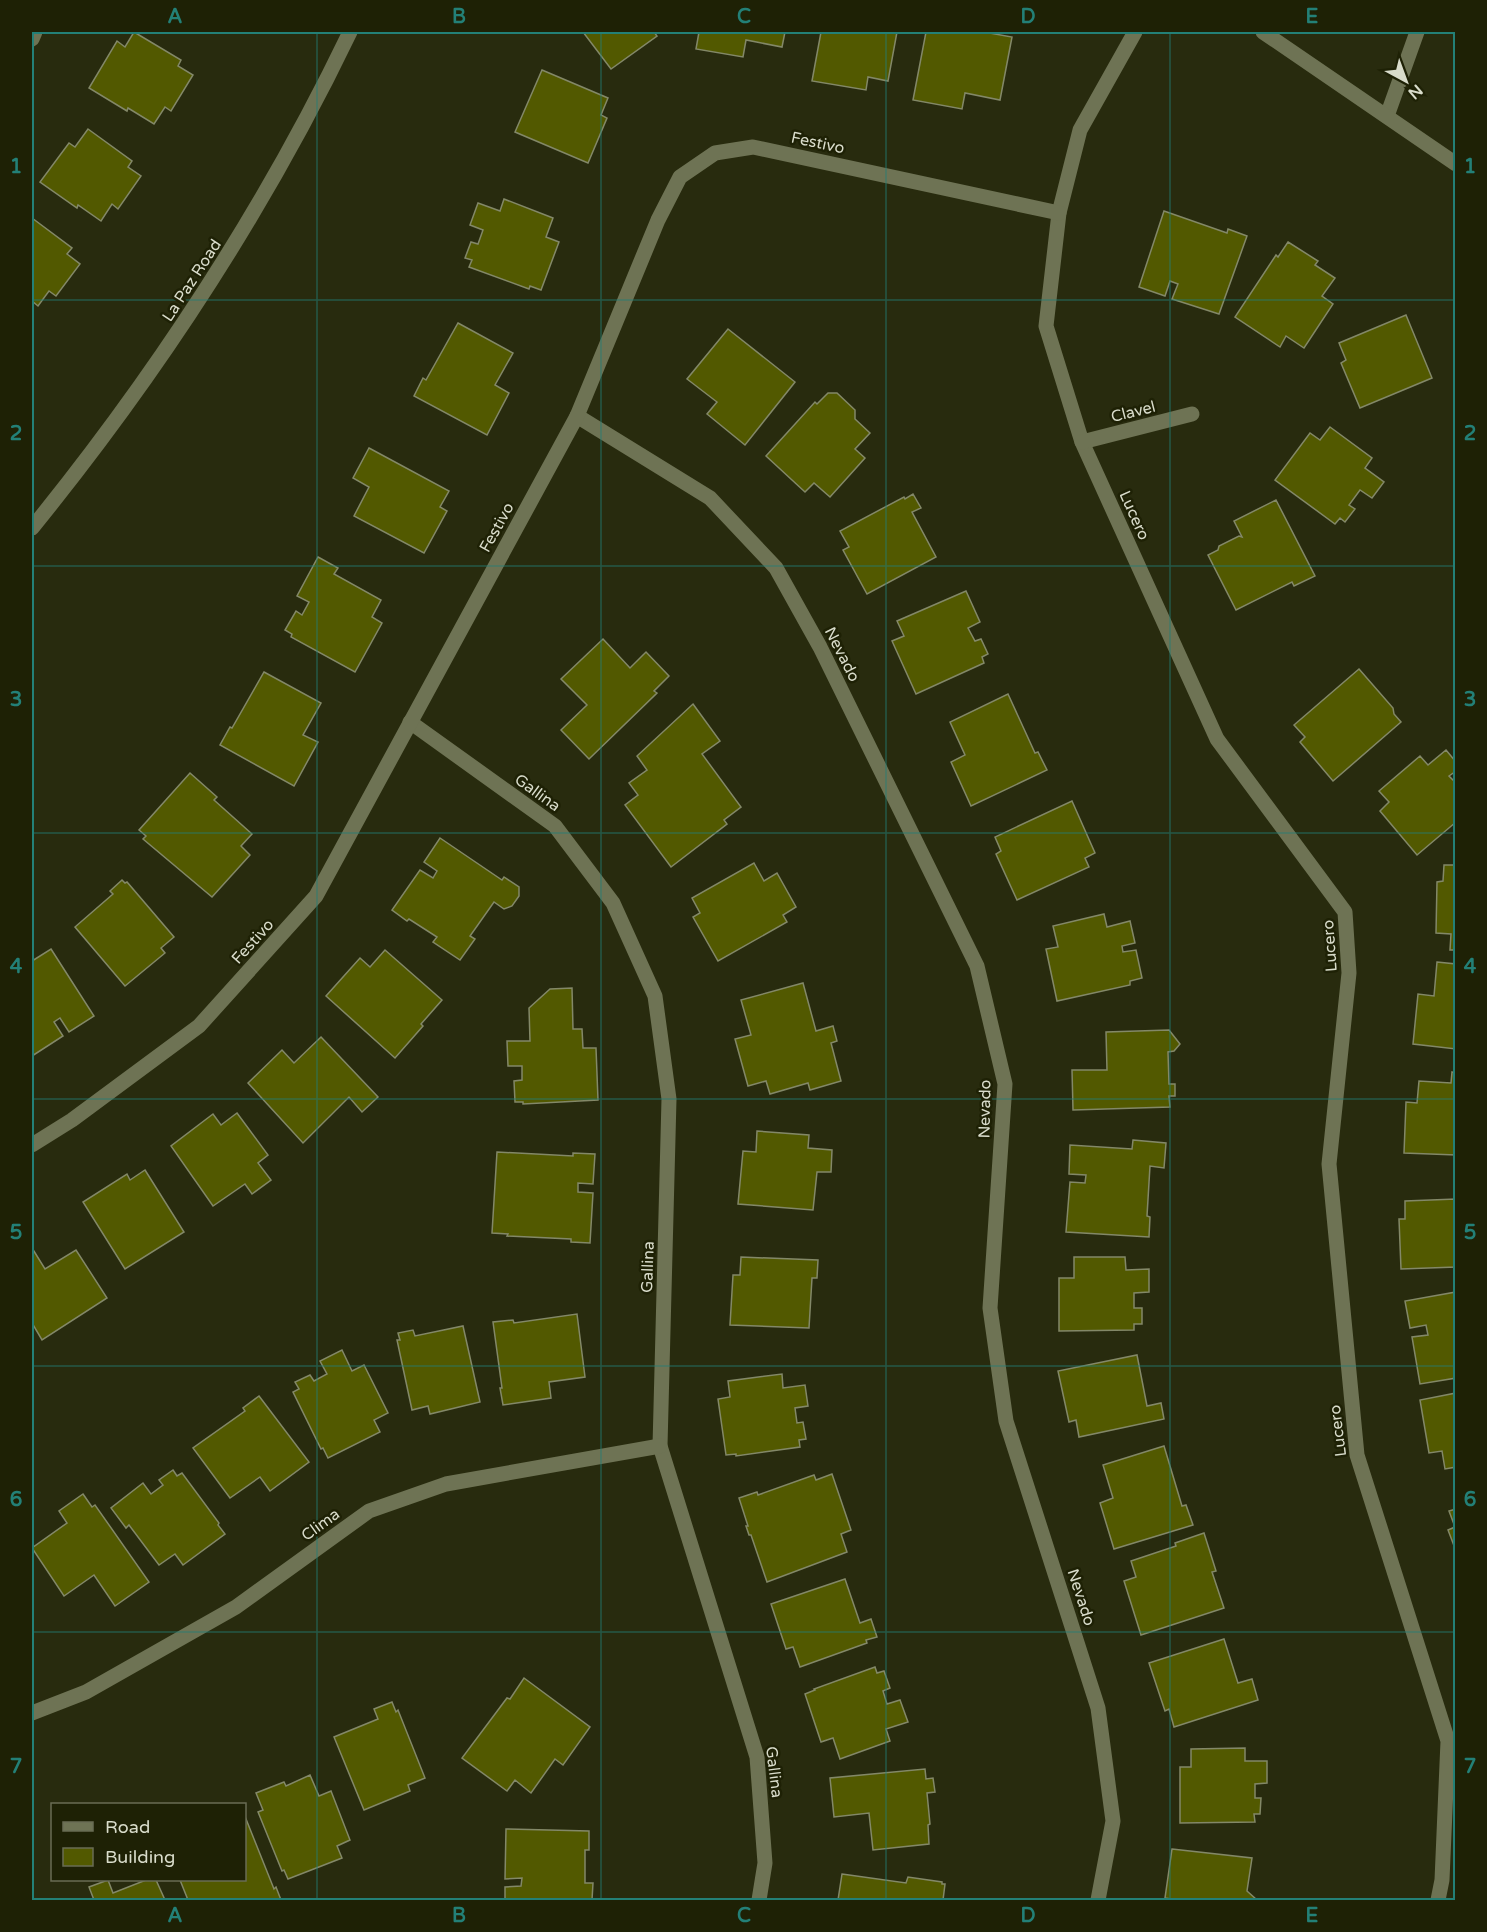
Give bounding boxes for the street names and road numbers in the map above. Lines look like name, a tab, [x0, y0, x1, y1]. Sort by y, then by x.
street label: Festivo	[789, 128, 846, 158]
street label: La Paz Road	[158, 236, 226, 325]
street label: Clavel	[1109, 397, 1158, 427]
street label: Lucero	[1114, 488, 1154, 543]
street label: Festivo	[475, 499, 519, 556]
street label: Nevado	[820, 624, 864, 685]
street label: Gallina	[511, 769, 564, 816]
street label: Festivo	[227, 915, 278, 968]
street label: Lucero	[1318, 919, 1342, 973]
street label: Nevado	[974, 1079, 996, 1139]
street label: Gallina	[637, 1241, 659, 1293]
street label: Lucero	[1325, 1404, 1351, 1458]
street label: Clima	[297, 1504, 344, 1545]
street label: Nevado	[1062, 1566, 1100, 1628]
street label: Gallina	[761, 1745, 787, 1799]

